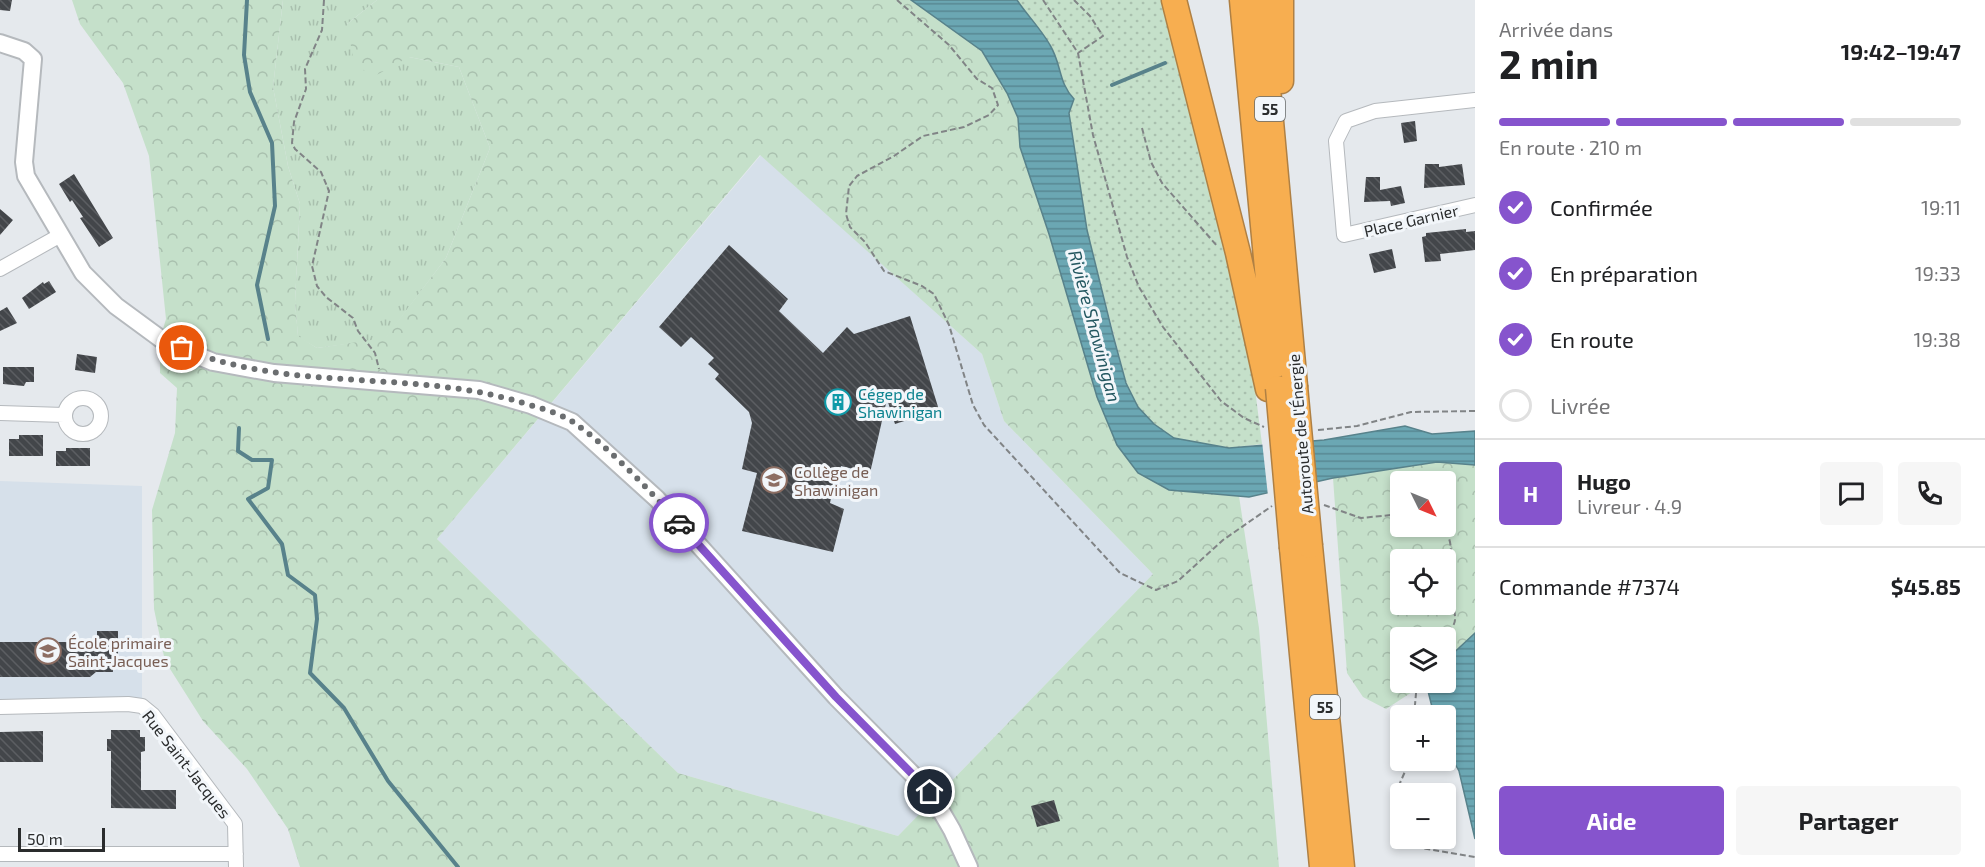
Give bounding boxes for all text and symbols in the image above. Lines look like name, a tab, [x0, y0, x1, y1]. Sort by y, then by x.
text: Arrivée dans	[1499, 17, 1613, 41]
text: 19:42–19:47	[1841, 38, 1961, 64]
text: 2 min	[1499, 40, 1599, 87]
road number: 55	[1255, 97, 1285, 121]
text: En route · 210 m	[1499, 135, 1642, 159]
icon: check	[1499, 191, 1532, 224]
text: Confirmée	[1550, 194, 1653, 220]
text: 19:11	[1921, 195, 1961, 219]
street label: Place Garnier	[1362, 200, 1461, 240]
water label: Rivière Shawinigan	[1064, 248, 1126, 404]
icon: check	[1499, 257, 1532, 290]
text: En préparation	[1550, 260, 1698, 286]
text: 19:33	[1915, 261, 1961, 285]
pin	[156, 322, 207, 373]
icon: check	[1499, 323, 1532, 356]
text: En route	[1550, 326, 1634, 352]
text: 19:38	[1914, 327, 1961, 351]
icon: bag	[165, 331, 198, 364]
street label: Autoroute de l'Énergie	[1284, 353, 1316, 515]
place label: Cégep de Shawinigan	[858, 384, 942, 421]
building icon: Cégep de Shawinigan	[823, 387, 853, 417]
text: Livrée	[1550, 392, 1611, 418]
place label: Collège de Shawinigan	[794, 462, 878, 499]
button: chat	[1820, 462, 1883, 525]
button: phone	[1898, 462, 1961, 525]
school or university icon: Collège de Shawinigan	[759, 465, 789, 495]
text: Hugo	[1577, 468, 1631, 494]
north arrow	[1390, 471, 1456, 537]
map controls	[1390, 471, 1456, 849]
text: H	[1523, 480, 1538, 506]
courier	[649, 493, 709, 553]
text: Livreur · 4.9	[1577, 494, 1682, 518]
icon: car	[663, 507, 696, 540]
button: locate	[1390, 549, 1456, 615]
text: Commande #7374	[1499, 573, 1680, 599]
text: $45.85	[1891, 573, 1961, 599]
button: layers	[1390, 627, 1456, 693]
place label: École primaire Saint-Jacques	[68, 633, 172, 670]
school or university icon: École primaire Saint-Jacques	[33, 636, 63, 666]
road number: 55	[1310, 695, 1340, 719]
button: +	[1390, 705, 1456, 771]
street label: Rue Saint-Jacques	[139, 706, 235, 822]
pin	[904, 766, 955, 817]
icon: home	[913, 775, 946, 808]
button: −	[1390, 783, 1456, 849]
button: Aide	[1499, 786, 1724, 855]
button: Partager	[1736, 786, 1961, 855]
scale bar	[18, 825, 105, 852]
text: 50 m	[27, 829, 63, 848]

